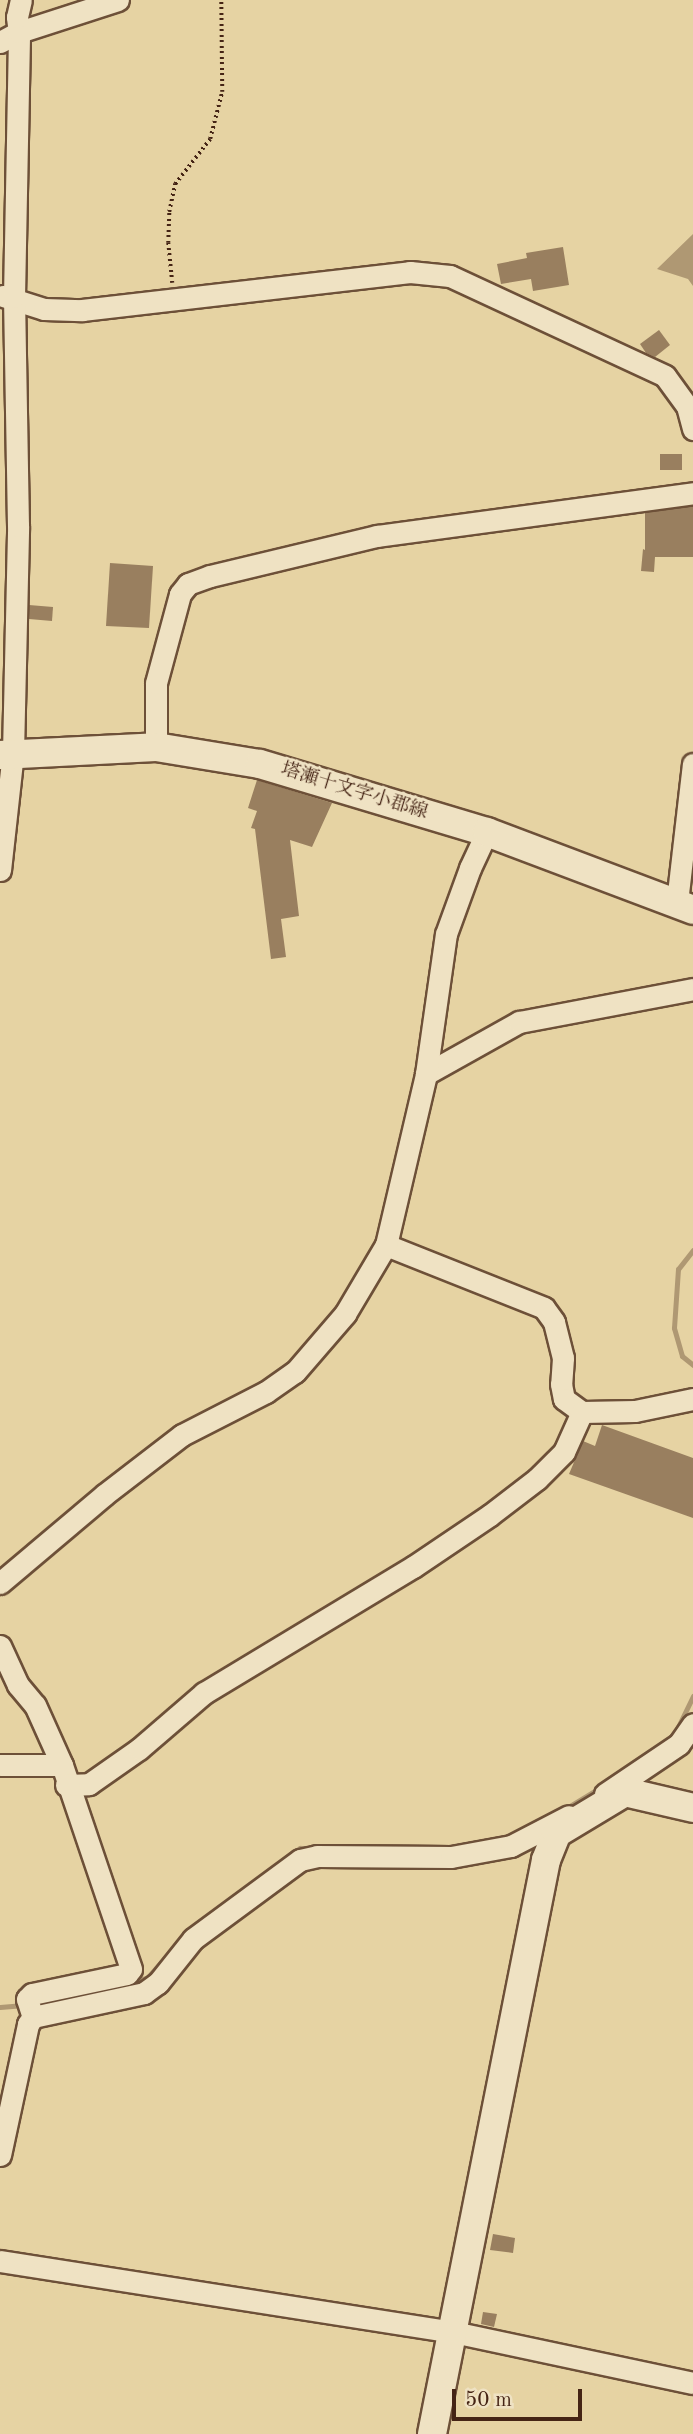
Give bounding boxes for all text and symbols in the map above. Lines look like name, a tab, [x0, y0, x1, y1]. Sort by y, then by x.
street label: 塔瀬十文字小郡線	[278, 759, 430, 825]
scale bar	[455, 2374, 584, 2418]
text: 50 m	[465, 2390, 512, 2411]

